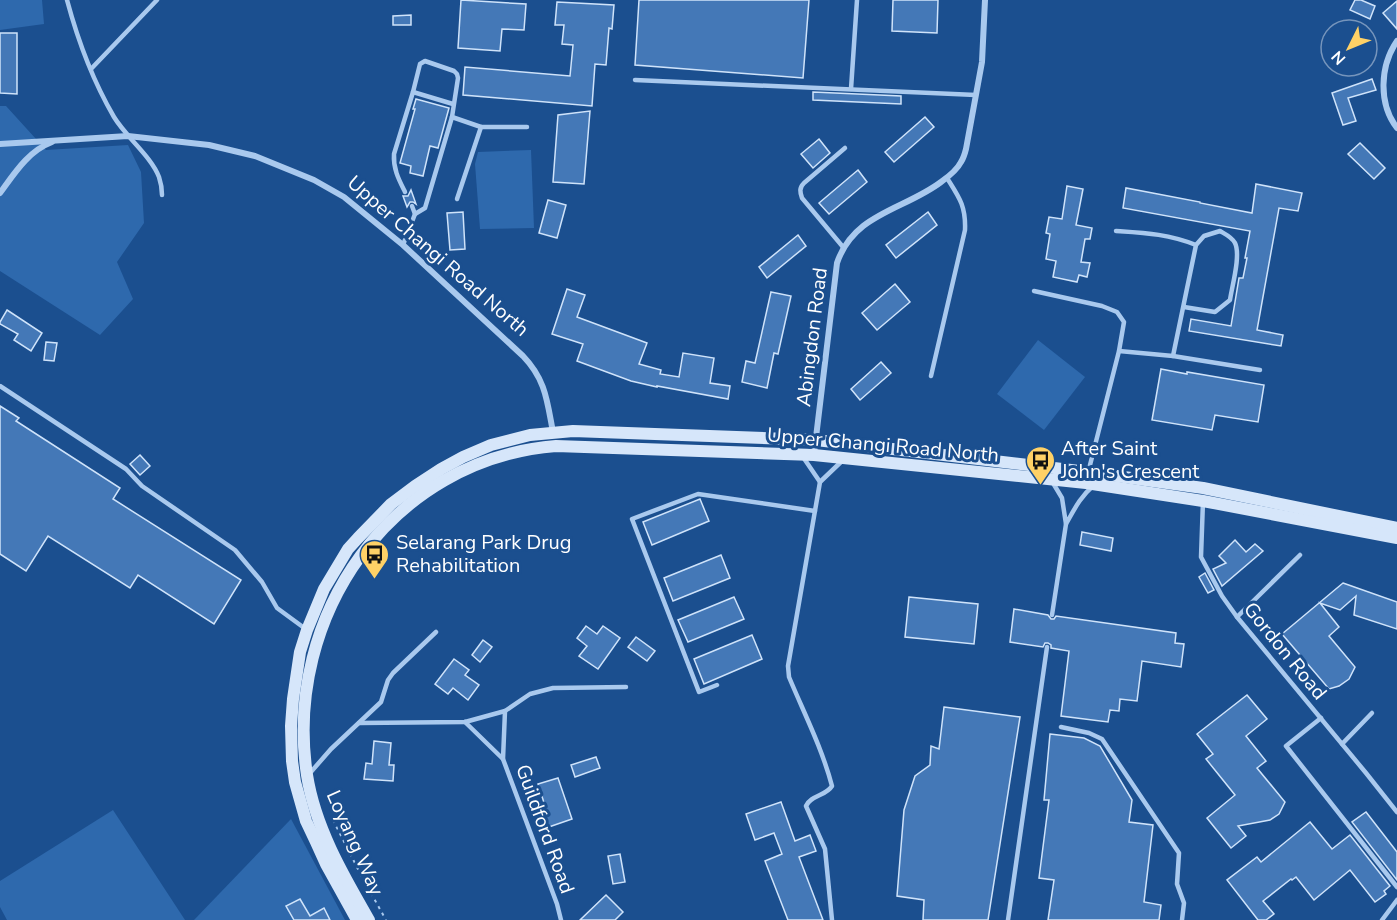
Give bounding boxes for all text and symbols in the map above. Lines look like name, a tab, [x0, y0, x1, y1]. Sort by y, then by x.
north arrow	[1319, 18, 1379, 78]
text: N	[1327, 46, 1351, 69]
street label: Upper Changi Road North	[341, 169, 535, 343]
street label: Abingdon Road	[790, 266, 834, 408]
street label: Upper Changi Road North	[766, 421, 1000, 469]
place label: After Saint John's Crescent	[1060, 435, 1200, 485]
bus stop icon: After Saint John's Crescent	[1024, 444, 1056, 486]
place label: Selarang Park Drug Rehabilitation	[396, 529, 571, 579]
bus stop icon: Selarang Park Drug Rehabilitation	[359, 538, 391, 580]
street label: Gordon Road	[1237, 596, 1333, 706]
street label: Guildford Road	[509, 761, 581, 897]
street label: Loyang Way	[320, 786, 390, 900]

